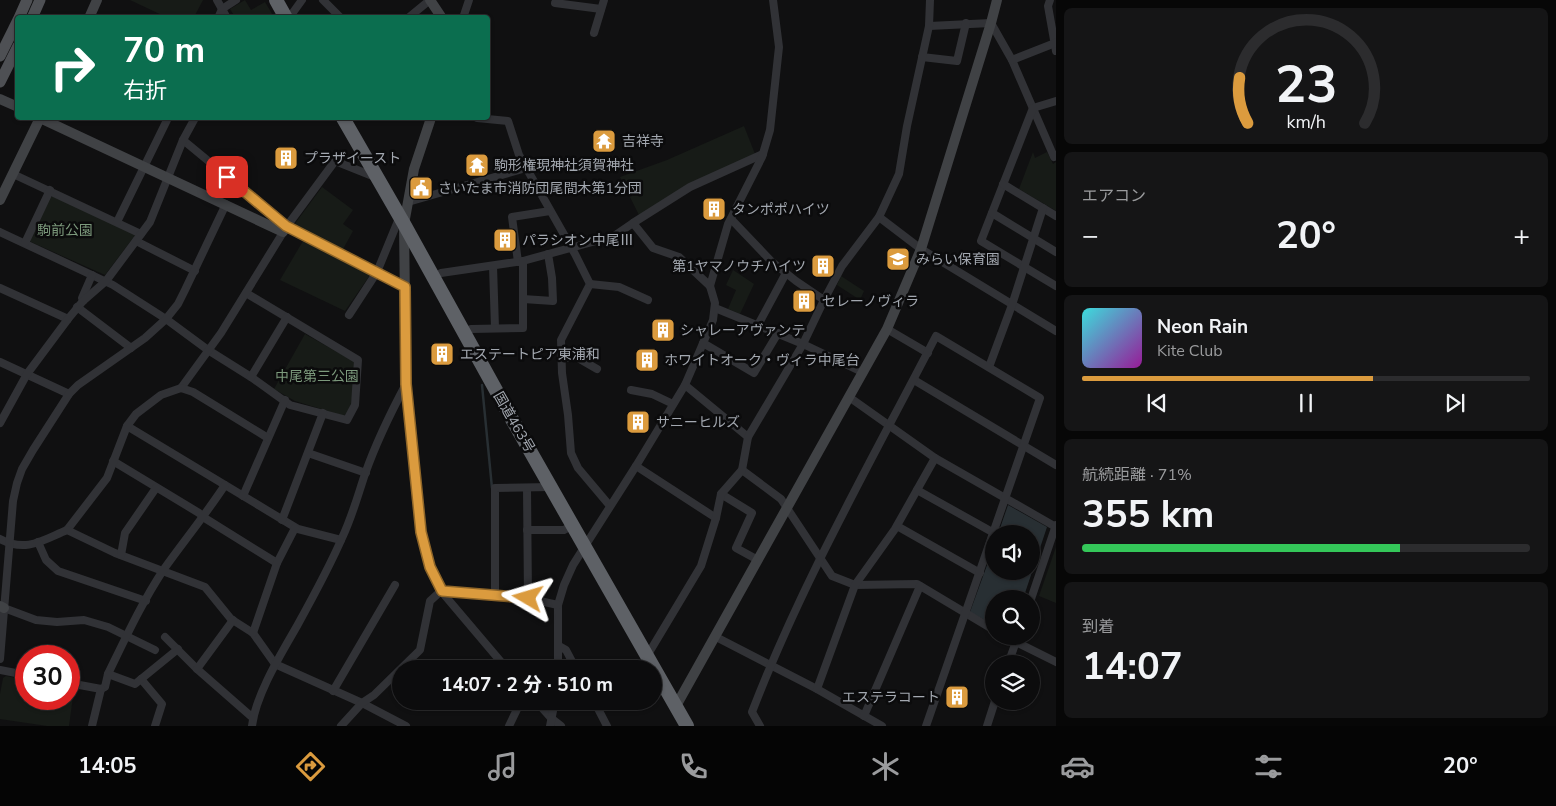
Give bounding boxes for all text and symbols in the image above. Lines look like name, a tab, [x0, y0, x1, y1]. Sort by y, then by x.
text: 70 m	[123, 27, 205, 74]
icon: right	[40, 35, 105, 100]
text: 23	[1275, 49, 1337, 120]
text: 右折	[123, 76, 167, 106]
text: km/h	[1286, 110, 1326, 134]
temple icon: 吉祥寺	[591, 128, 617, 154]
place label: 吉祥寺	[622, 132, 664, 151]
building icon: プラザイースト	[273, 145, 299, 171]
place label: プラザイースト	[304, 149, 401, 168]
temple icon: 駒形権現神社須賀神社	[464, 152, 490, 178]
pin	[206, 156, 248, 198]
place label: 駒形権現神社須賀神社	[494, 156, 634, 175]
icon: arrive	[213, 163, 241, 191]
public building icon: さいたま市消防団尾間木第1分団	[408, 175, 434, 201]
place label: さいたま市消防団尾間木第1分団	[438, 179, 642, 198]
text: エアコン	[1082, 185, 1146, 207]
building icon: タンポポハイツ	[701, 196, 727, 222]
place label: タンポポハイツ	[732, 200, 830, 219]
text: 20°	[1276, 210, 1336, 261]
text: −	[1082, 217, 1099, 255]
text: +	[1513, 217, 1530, 255]
park label: 駒前公園	[37, 221, 93, 240]
building icon: パラシオン中尾Ⅲ	[492, 227, 518, 253]
place label: パラシオン中尾Ⅲ	[522, 231, 634, 250]
school or university icon: みらい保育園	[885, 246, 911, 272]
place label: みらい保育園	[916, 250, 1000, 269]
building icon: 第1ヤマノウチハイツ	[810, 253, 836, 279]
place label: 第1ヤマノウチハイツ	[672, 257, 806, 276]
building icon: セレーノヴィラ	[791, 288, 817, 314]
place label: セレーノヴィラ	[822, 292, 919, 311]
text: Neon Rain	[1157, 314, 1248, 340]
building icon: シャレーアヴァンテ	[650, 317, 676, 343]
place label: シャレーアヴァンテ	[680, 321, 805, 340]
text: Kite Club	[1157, 340, 1223, 362]
building icon: エステートピア東浦和	[429, 341, 455, 367]
place label: エステートピア東浦和	[460, 345, 600, 364]
building icon: ホワイトオーク・ヴィラ中尾台	[634, 347, 660, 373]
place label: ホワイトオーク・ヴィラ中尾台	[664, 351, 860, 370]
park label: 中尾第三公園	[275, 367, 359, 386]
street label: 国道463号	[489, 388, 539, 456]
icon: previous	[1143, 389, 1171, 417]
icon: pause	[1292, 389, 1320, 417]
icon: next	[1441, 389, 1469, 417]
building icon: サニーヒルズ	[625, 409, 651, 435]
place label: サニーヒルズ	[656, 413, 740, 432]
text: 航続距離 · 71%	[1082, 464, 1192, 486]
text: 355 km	[1082, 489, 1214, 540]
map controls	[985, 525, 1040, 710]
button: sound	[985, 525, 1040, 580]
position arrow	[501, 571, 553, 623]
button: search	[985, 590, 1040, 645]
text: 到着	[1082, 616, 1114, 638]
text: 14:07	[1082, 641, 1183, 692]
speed limit sign: 30	[15, 645, 80, 710]
button: layers	[985, 655, 1040, 710]
text: 14:07 · 2 分 · 510 m	[441, 672, 613, 698]
building icon: エステラコート	[944, 684, 970, 710]
place label: エステラコート	[842, 688, 940, 707]
icon: directions	[293, 749, 328, 784]
icon: music	[485, 749, 520, 784]
icon: phone	[676, 749, 711, 784]
icon: climate	[868, 749, 903, 784]
icon: car	[1060, 749, 1095, 784]
icon: filters	[1251, 749, 1286, 784]
text: 14:05	[78, 751, 137, 781]
text: 20°	[1443, 751, 1478, 781]

